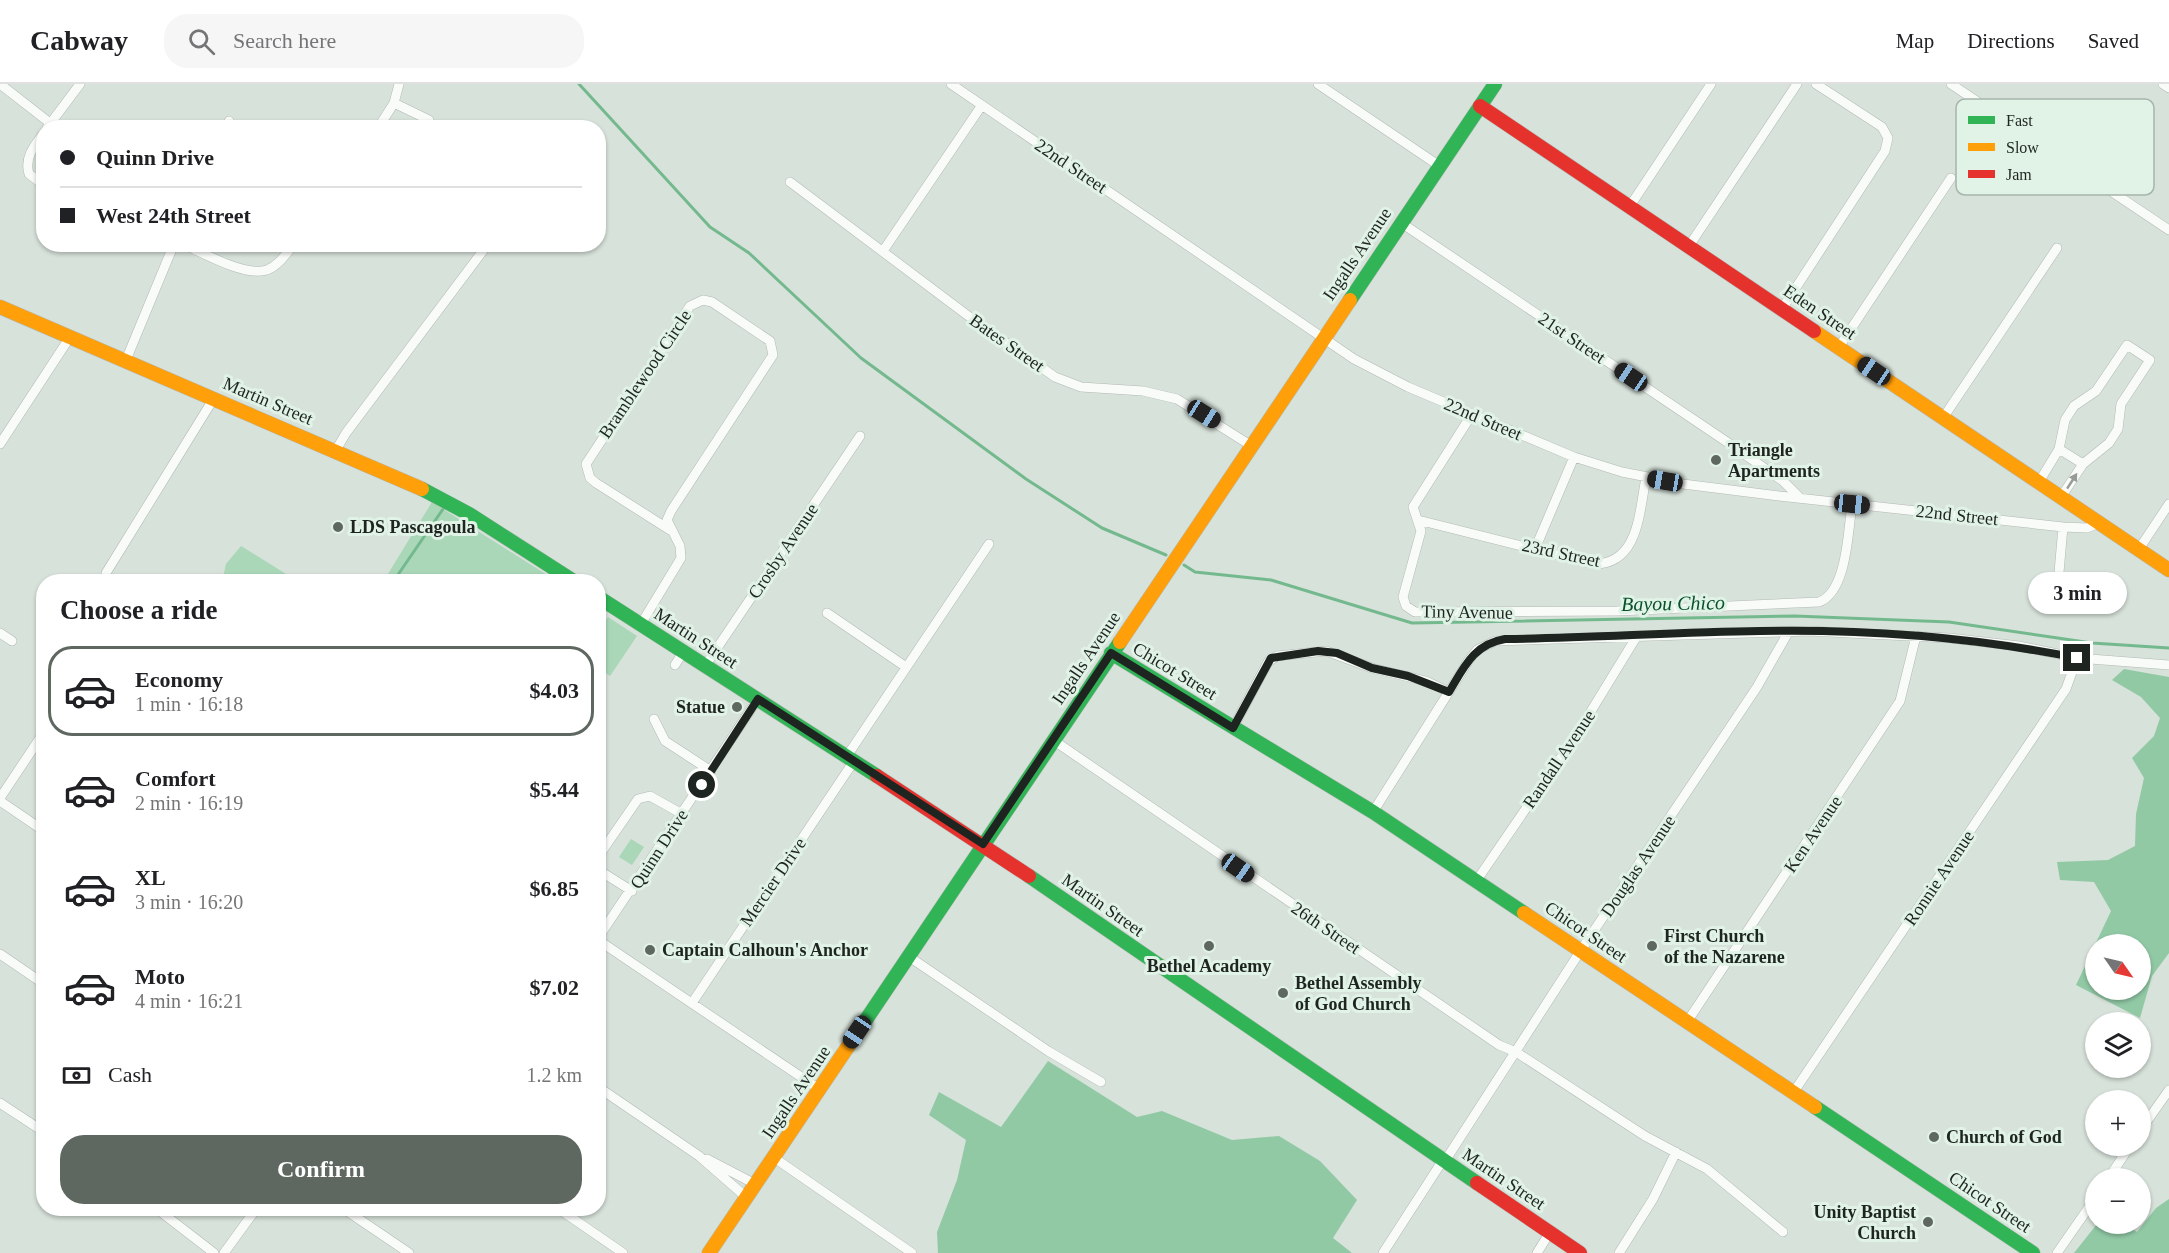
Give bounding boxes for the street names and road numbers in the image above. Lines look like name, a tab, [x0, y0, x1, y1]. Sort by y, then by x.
street label: 22nd Street	[1031, 135, 1111, 197]
street label: Ingalls Avenue	[1319, 204, 1395, 304]
street label: Eden Street	[1780, 280, 1860, 344]
street label: Bramblewood Circle	[595, 306, 695, 442]
street label: 21st Street	[1535, 308, 1609, 368]
street label: Bates Street	[966, 310, 1048, 376]
street label: Martin Street	[220, 373, 316, 429]
street label: 22nd Street	[1441, 394, 1525, 444]
street label: Crosby Avenue	[744, 500, 822, 602]
street label: 22nd Street	[1915, 501, 1999, 529]
street label: 23rd Street	[1520, 535, 1602, 571]
street label: Tiny Avenue	[1421, 601, 1513, 623]
street label: Martin Street	[651, 604, 741, 672]
street label: Ingalls Avenue	[1048, 608, 1124, 708]
street label: Chicot Street	[1129, 638, 1221, 704]
street label: Randall Avenue	[1519, 706, 1599, 812]
street label: Ken Avenue	[1780, 792, 1846, 876]
street label: Quinn Drive	[626, 806, 692, 892]
street label: Douglas Avenue	[1597, 811, 1679, 921]
street label: Ronnie Avenue	[1900, 827, 1978, 929]
street label: Mercier Drive	[736, 834, 810, 930]
street label: Martin Street	[1058, 869, 1148, 941]
street label: Chicot Street	[1541, 897, 1631, 967]
street label: 26th Street	[1288, 898, 1364, 958]
street label: Ingalls Avenue	[758, 1042, 834, 1142]
street label: Martin Street	[1459, 1144, 1549, 1214]
street label: Chicot Street	[1945, 1167, 2035, 1237]

